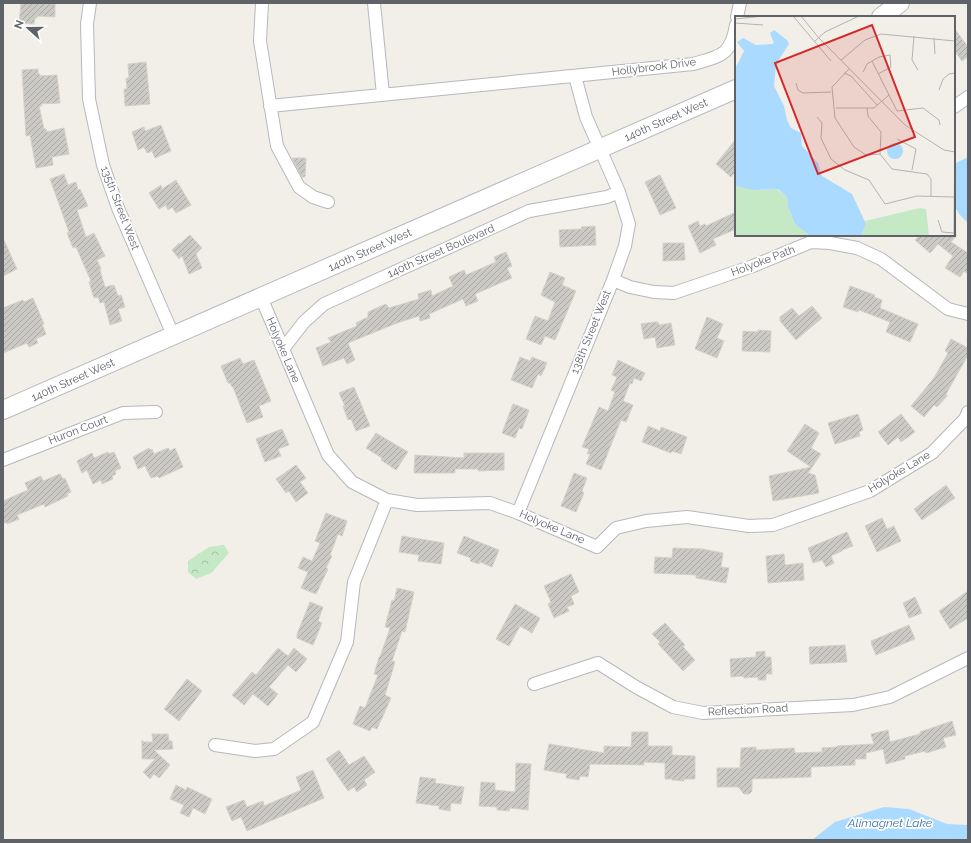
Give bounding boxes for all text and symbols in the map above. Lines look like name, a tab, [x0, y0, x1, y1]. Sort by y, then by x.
north arrow	[8, 8, 48, 48]
inset map	[735, 16, 955, 236]
text: N	[12, 18, 27, 31]
street label: Hollybrook Drive	[611, 55, 697, 79]
street label: 140th Street West	[622, 96, 710, 144]
street label: 135th Street West	[98, 164, 142, 252]
street label: 140th Street Boulevard	[386, 221, 497, 280]
street label: 140th Street West	[326, 226, 414, 274]
street label: Holyoke Path	[729, 243, 797, 279]
street label: 138th Street West	[568, 288, 614, 376]
street label: Holyoke Lane	[263, 315, 303, 385]
street label: 140th Street West	[29, 356, 117, 404]
street label: Huron Court	[47, 413, 110, 447]
street label: Holyoke Lane	[866, 448, 933, 496]
street label: Holyoke Lane	[517, 507, 587, 547]
street label: Reflection Road	[707, 701, 789, 719]
water label: Alimagnet Lake	[847, 816, 933, 830]

